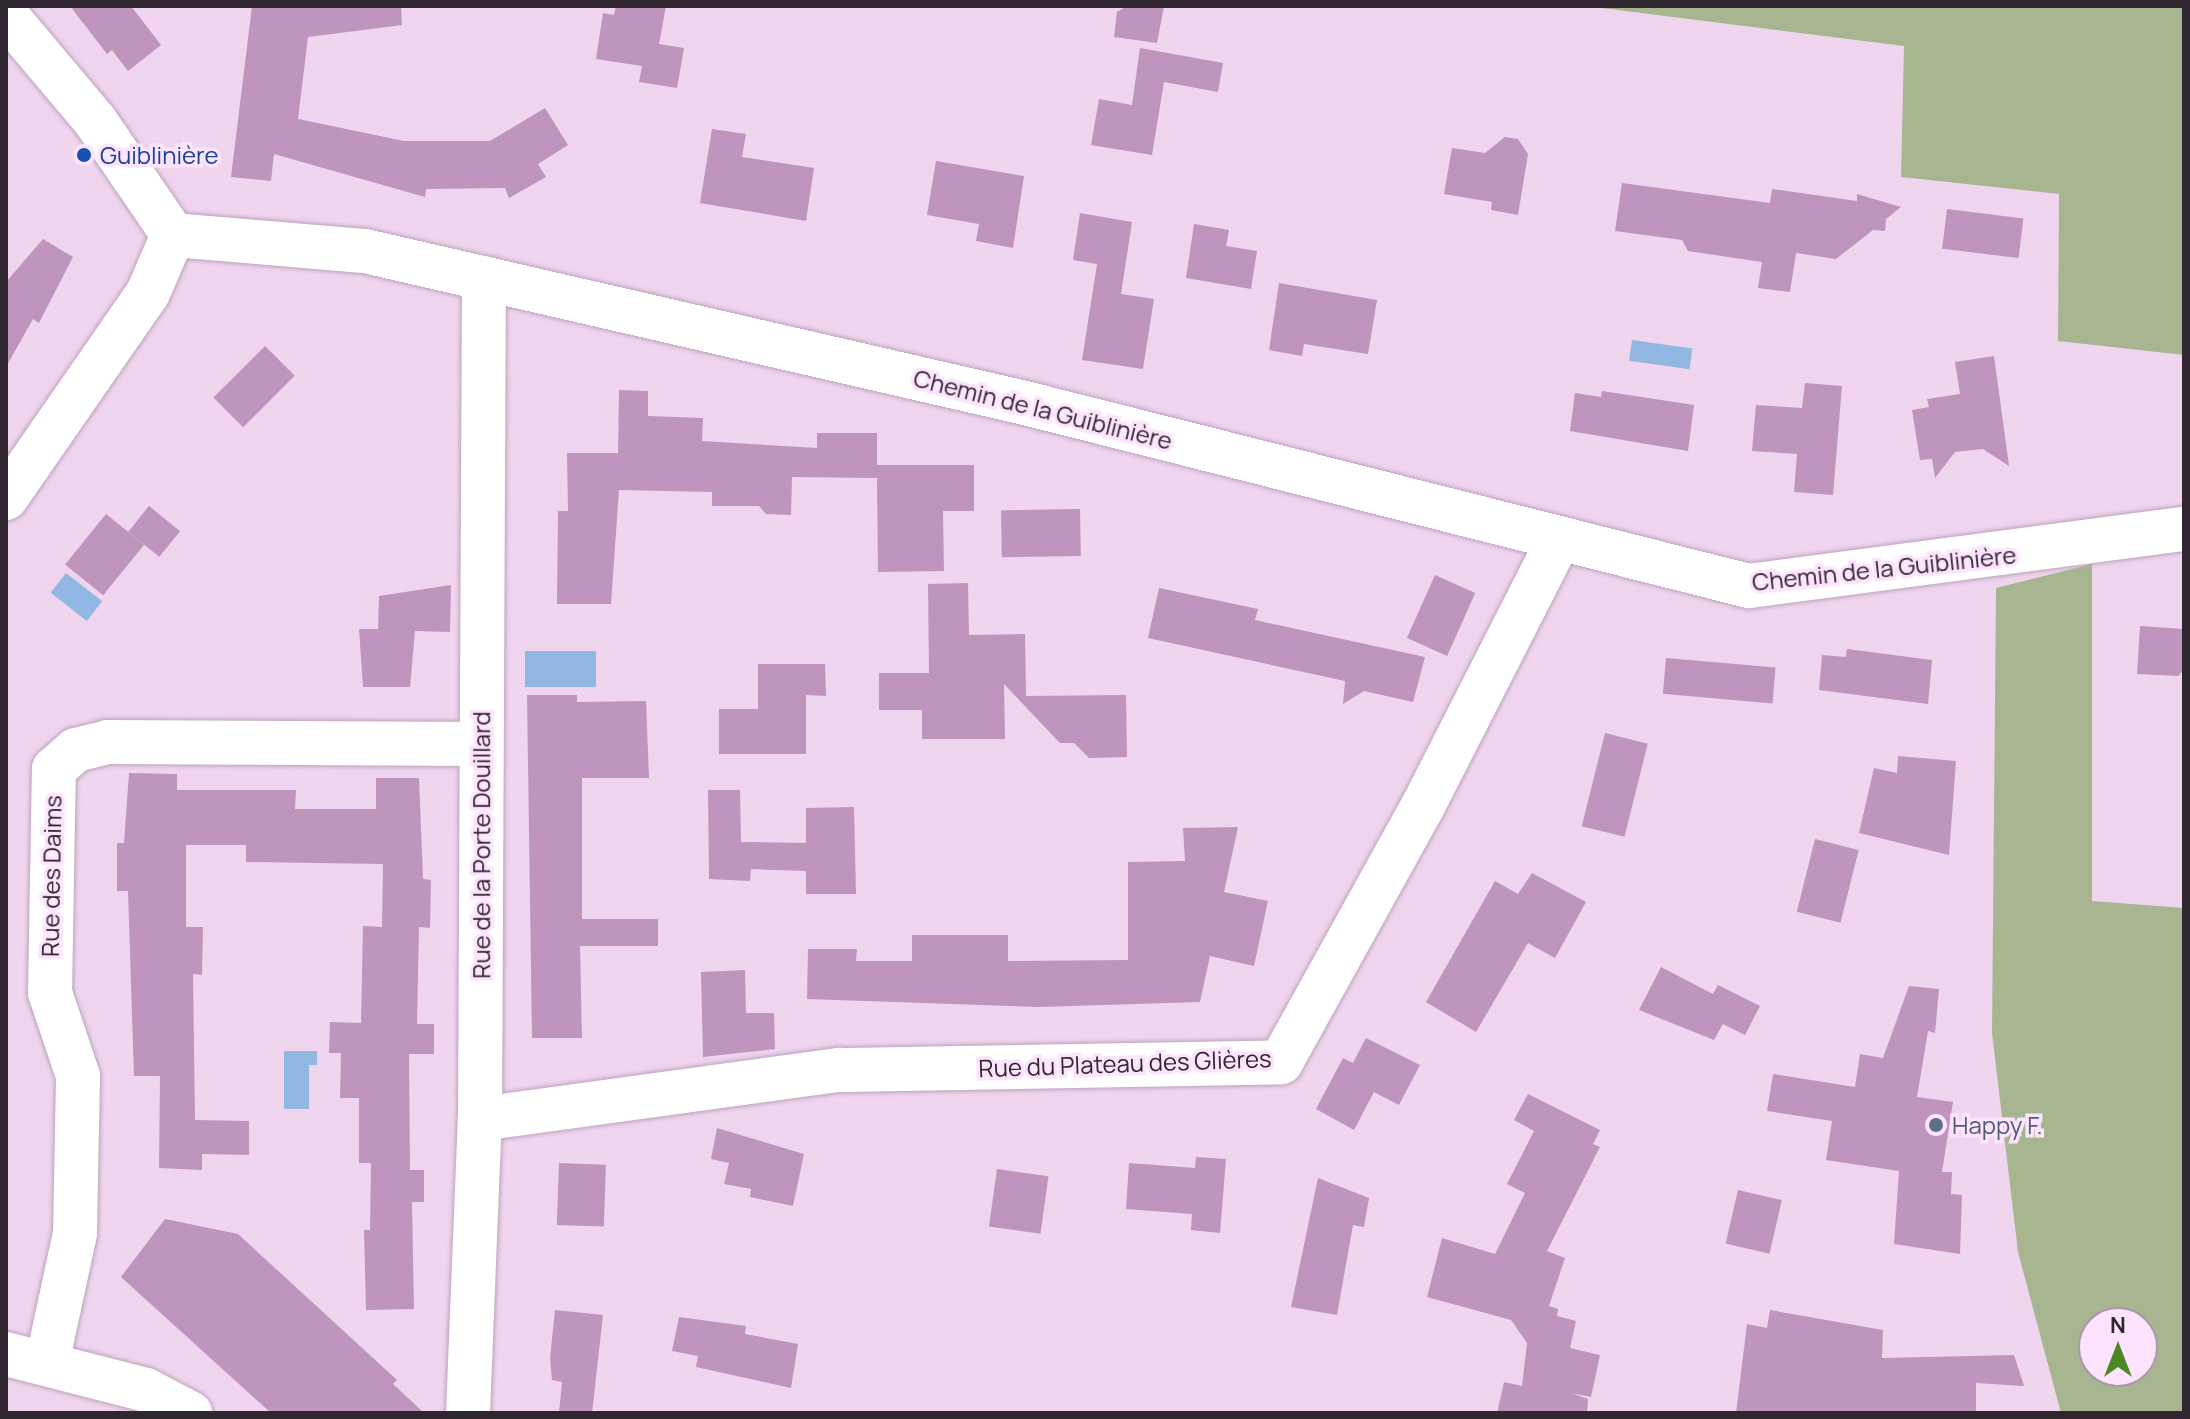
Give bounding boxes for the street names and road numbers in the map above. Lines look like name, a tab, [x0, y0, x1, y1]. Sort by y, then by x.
street label: Chemin de la Guiblinière	[911, 363, 1175, 455]
street label: Chemin de la Guiblinière	[1751, 540, 2017, 596]
street label: Rue de la Porte Douillard	[467, 711, 495, 979]
street label: Rue des Daims	[35, 795, 67, 957]
street label: Rue du Plateau des Glières	[978, 1043, 1272, 1083]

